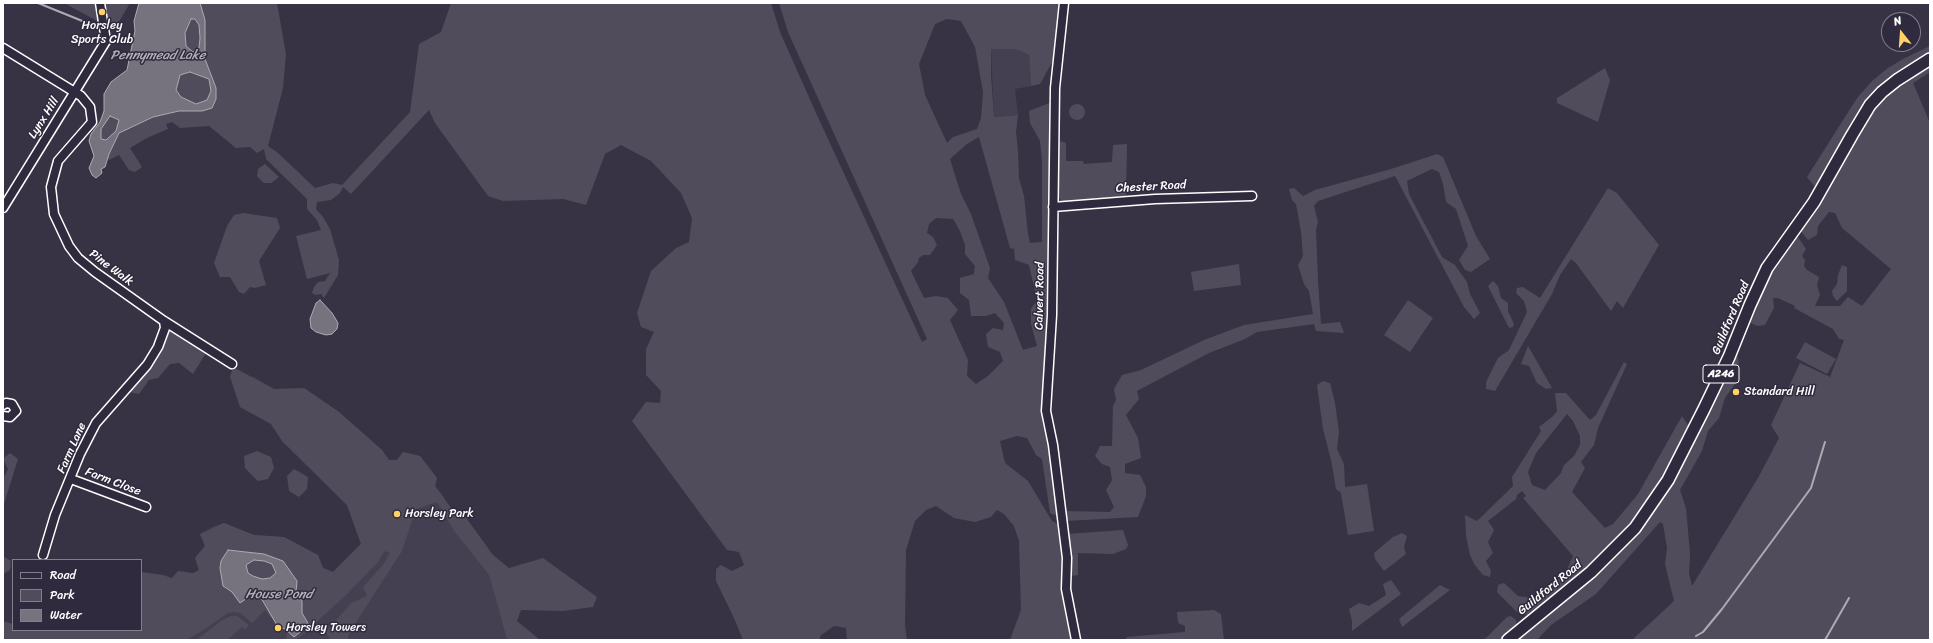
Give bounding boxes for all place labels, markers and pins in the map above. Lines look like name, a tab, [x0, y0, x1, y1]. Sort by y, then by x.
marker: Horsley Sports Club	[97, 7, 107, 17]
place label: Horsley Sports Club	[71, 19, 133, 47]
place label: Standard Hill	[1744, 385, 1815, 399]
marker: Standard Hill	[1731, 387, 1741, 397]
place label: Horsley Park	[405, 507, 474, 521]
marker: Horsley Park	[392, 509, 402, 519]
place label: Horsley Towers	[286, 621, 366, 635]
marker: Horsley Towers	[273, 623, 283, 633]

